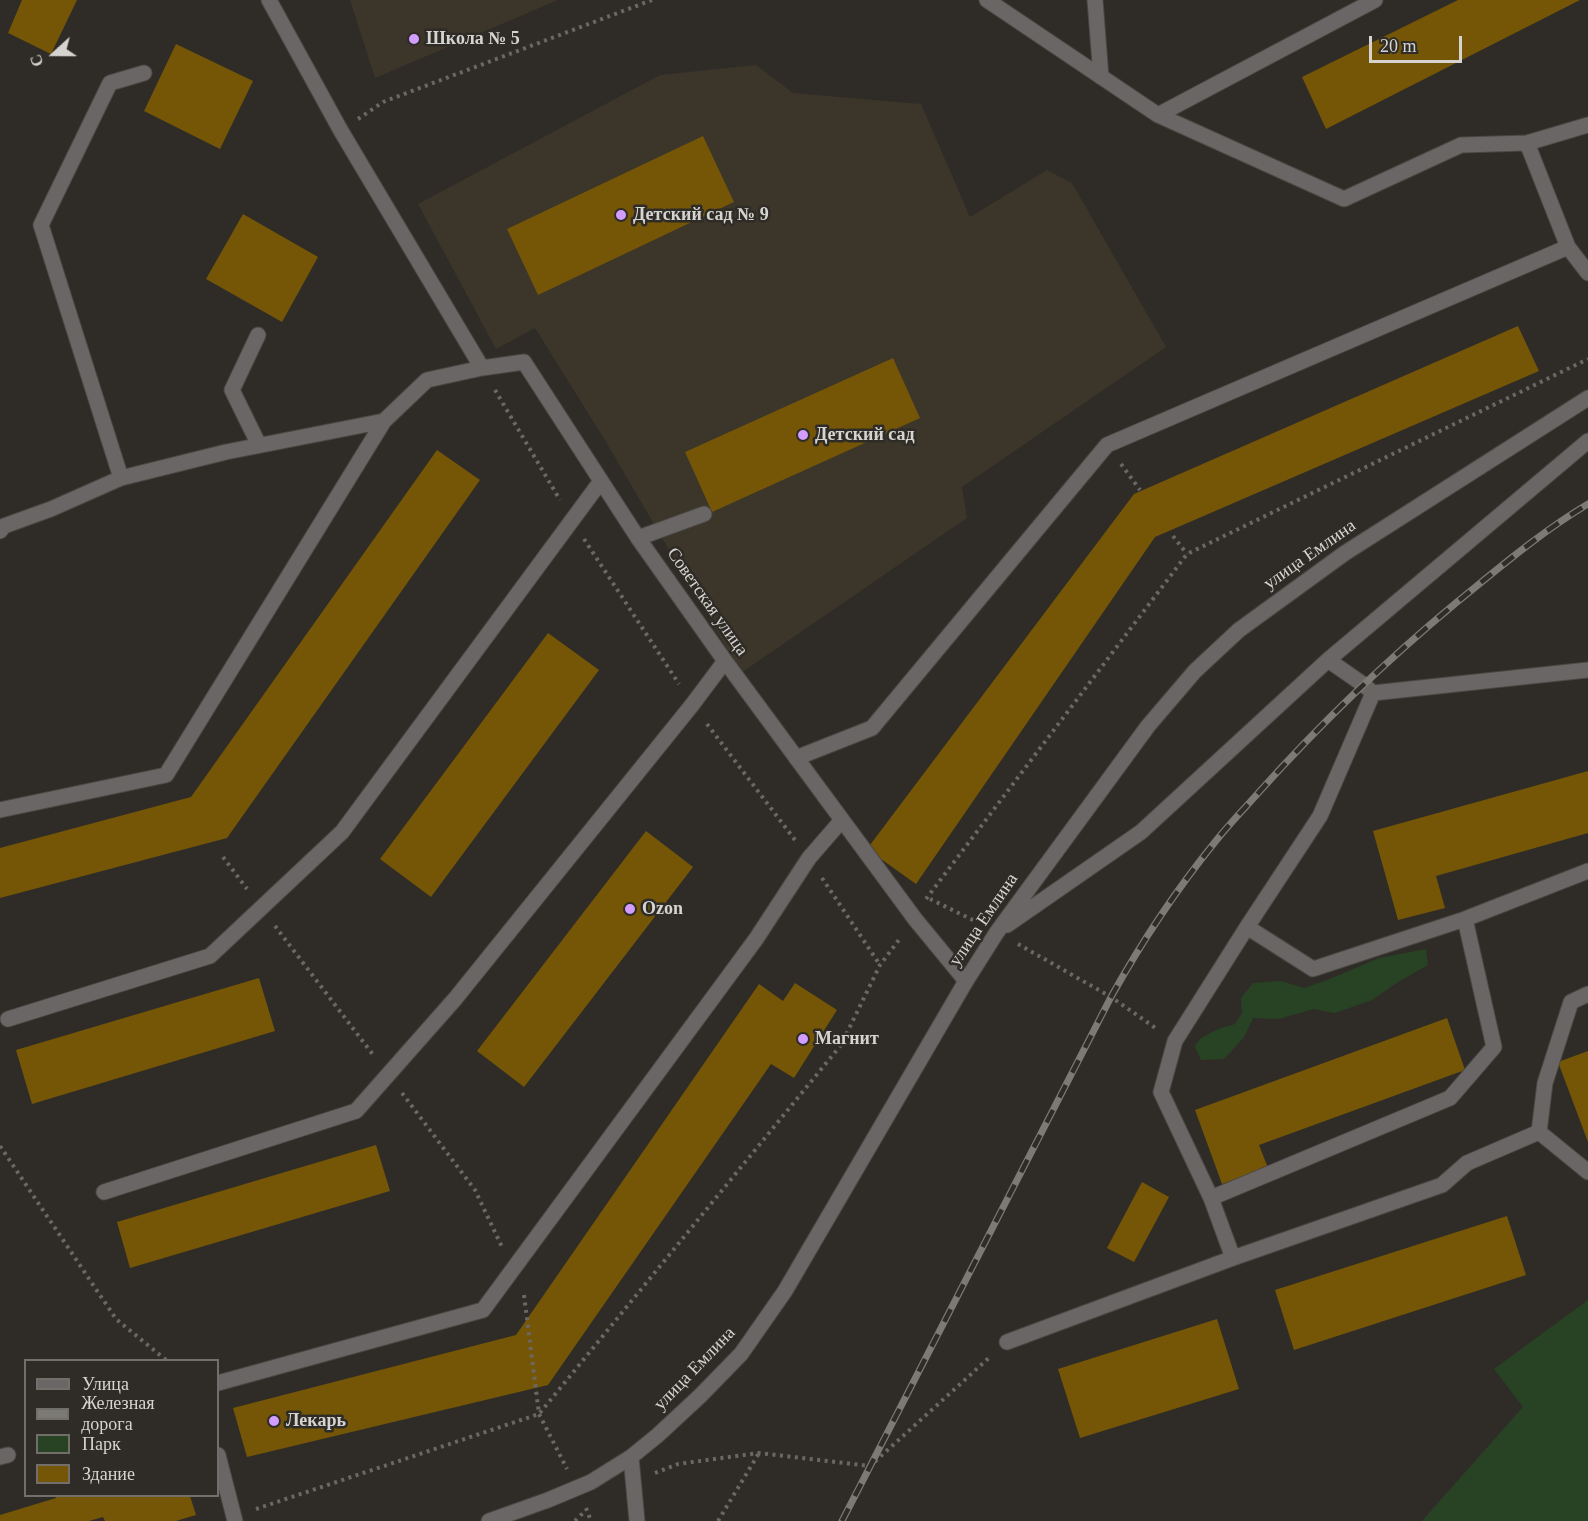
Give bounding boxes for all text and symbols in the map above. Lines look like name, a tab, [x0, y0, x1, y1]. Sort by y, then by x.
north arrow	[24, 24, 84, 84]
scale bar	[1372, 24, 1465, 62]
place label: Школа № 5	[426, 28, 520, 50]
marker: Школа № 5	[407, 32, 421, 46]
text: 20 m	[1380, 36, 1417, 56]
text: С	[27, 52, 47, 69]
place label: Детский сад № 9	[633, 204, 769, 226]
marker: Детский сад № 9	[614, 208, 628, 222]
place label: Детский сад	[815, 424, 915, 446]
marker: Детский сад	[796, 428, 810, 442]
street label: улица Емлина	[1260, 515, 1360, 595]
street label: Советская улица	[662, 544, 752, 660]
street label: улица Емлина	[945, 869, 1023, 971]
place label: Ozon	[642, 898, 683, 920]
marker: Ozon	[623, 902, 637, 916]
place label: Магнит	[815, 1028, 879, 1050]
marker: Магнит	[796, 1032, 810, 1046]
street label: улица Емлина	[650, 1323, 740, 1415]
legend	[24, 1359, 219, 1497]
text: Улица	[82, 1374, 129, 1394]
text: Железная дорога	[81, 1393, 155, 1434]
place label: Лекарь	[286, 1410, 346, 1432]
marker: Лекарь	[267, 1414, 281, 1428]
text: Парк	[82, 1434, 121, 1454]
text: Здание	[82, 1464, 135, 1484]

